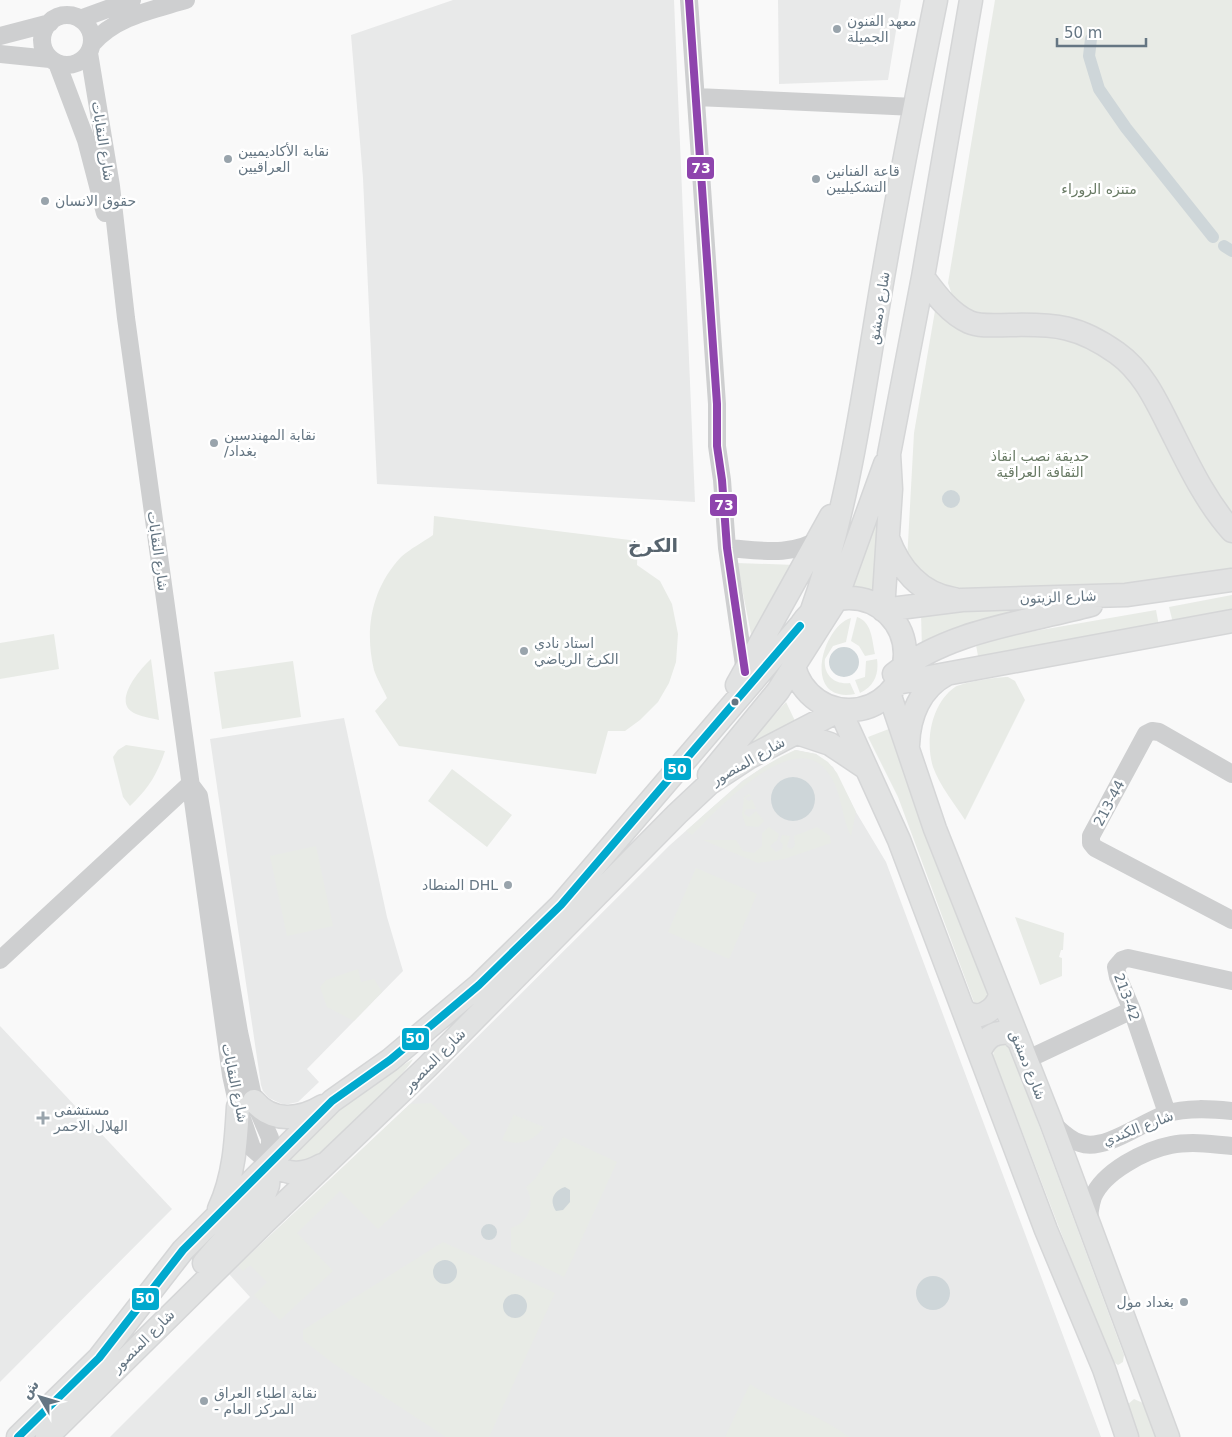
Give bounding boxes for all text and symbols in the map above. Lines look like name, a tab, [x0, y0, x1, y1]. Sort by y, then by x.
place label: معهد الفنون الجميلة	[847, 13, 916, 45]
scale bar	[1057, 15, 1146, 47]
marker: معهد الفنون الجميلة	[831, 23, 843, 35]
text: 50 m	[1064, 24, 1102, 42]
street label: شارع النقابات	[88, 100, 117, 182]
place label: نقابة الأكاديميين العراقيين	[238, 142, 329, 176]
marker: نقابة الأكاديميين العراقيين	[222, 153, 234, 165]
line badge: 73	[686, 156, 715, 180]
text: 73	[691, 160, 711, 176]
place label: قاعة الفنانين التشكيليين	[826, 163, 900, 196]
marker: قاعة الفنانين التشكيليين	[810, 173, 822, 185]
park label: متنزه الزوراء	[1061, 181, 1137, 198]
place label: حقوق الانسان	[55, 193, 136, 210]
marker: حقوق الانسان	[39, 195, 51, 207]
street label: شارع دمشق	[865, 270, 894, 346]
place label: نقابة المهندسين /بغداد	[224, 427, 316, 459]
marker: نقابة المهندسين /بغداد	[208, 437, 220, 449]
park label: حديقة نصب انقاذ الثقافة العراقية	[991, 448, 1089, 481]
line badge: 73	[709, 493, 738, 517]
text: 73	[714, 497, 734, 513]
street label: شارع النقابات	[143, 510, 172, 592]
district label: الكرخ	[628, 534, 678, 557]
street label: شارع الزيتون	[1019, 588, 1097, 607]
place label: استاد نادي الكرخ الرياضي	[534, 635, 619, 668]
marker: استاد نادي الكرخ الرياضي	[518, 645, 530, 657]
unlabelled marker	[730, 697, 740, 707]
street label: شارع المنصور	[708, 734, 788, 790]
line badge: 50	[663, 757, 692, 781]
text: 50	[667, 761, 687, 777]
street label: 213-44	[1090, 777, 1128, 829]
place label: المنطاد DHL	[422, 877, 498, 893]
marker: المنطاد DHL	[502, 879, 514, 891]
street label: 213-42	[1111, 971, 1143, 1023]
street label: شارع المنصور	[399, 1025, 469, 1096]
line badge: 50	[401, 1027, 430, 1051]
street label: شارع دمشق	[1006, 1028, 1049, 1102]
text: 50	[405, 1030, 425, 1046]
street label: شارع النقابات	[218, 1042, 251, 1124]
place label: مستشفى الهلال الاحمر	[53, 1102, 128, 1135]
street label: شارع الكندي	[1101, 1107, 1176, 1150]
marker: مستشفى الهلال الاحمر	[36, 1111, 50, 1125]
line badge: 50	[131, 1287, 160, 1311]
text: 50	[135, 1290, 155, 1306]
place label: بغداد مول	[1117, 1294, 1174, 1311]
marker: بغداد مول	[1178, 1296, 1190, 1308]
street label: شارع المنصور	[108, 1306, 178, 1377]
north arrow	[15, 1372, 65, 1422]
text: ش	[18, 1376, 42, 1402]
place label: نقابة اطباء العراق - المركز العام	[214, 1385, 317, 1418]
marker: نقابة اطباء العراق - المركز العام	[198, 1395, 210, 1407]

